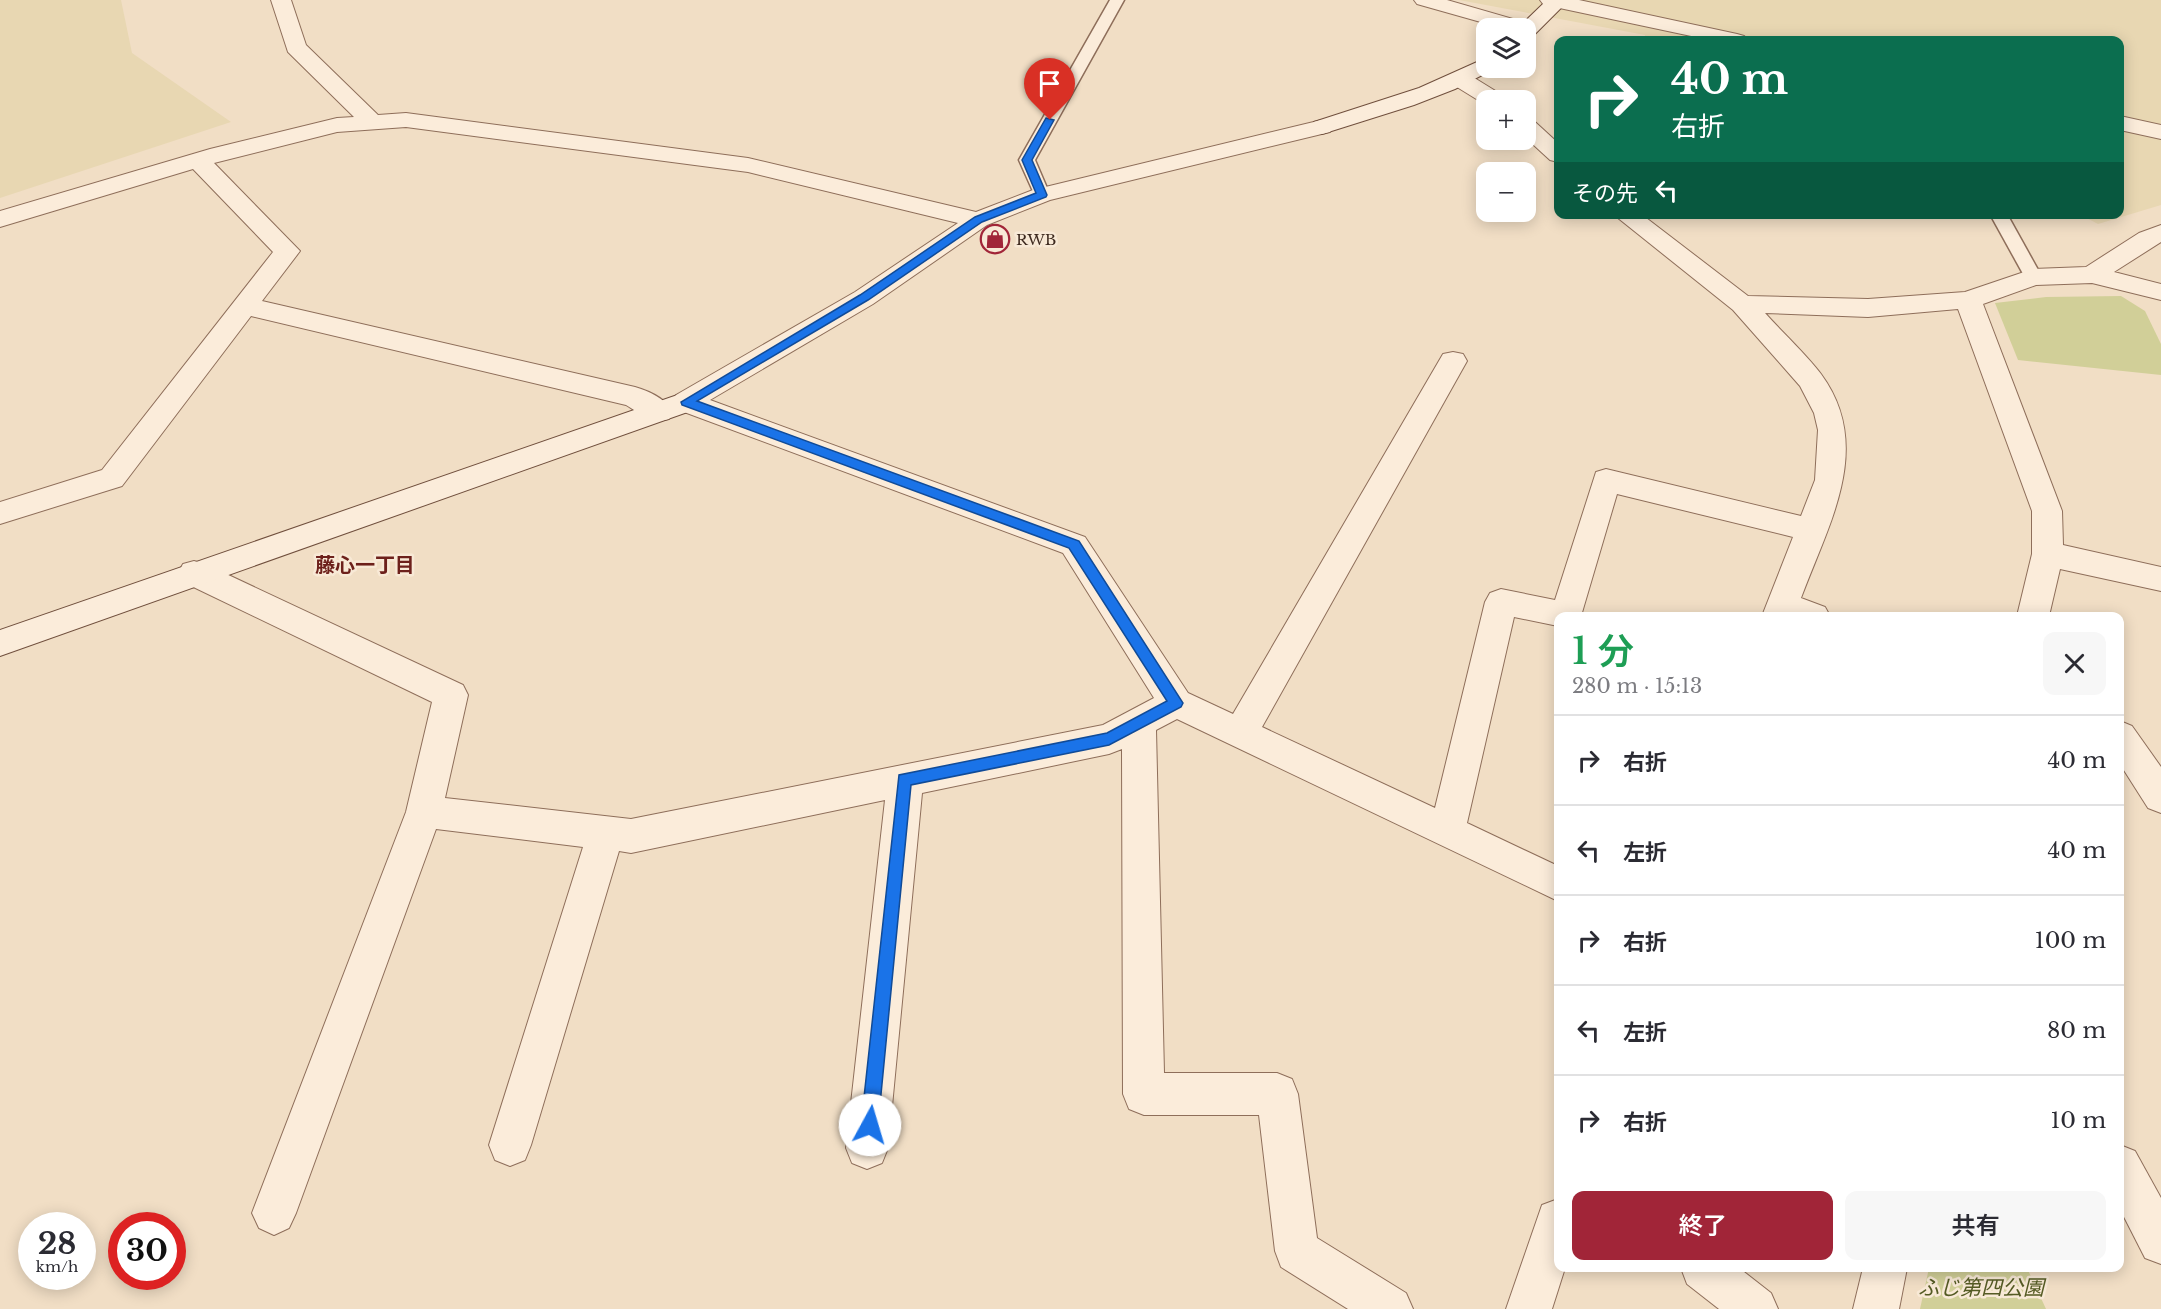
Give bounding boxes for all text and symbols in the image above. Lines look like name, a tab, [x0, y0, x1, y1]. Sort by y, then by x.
map controls	[1476, 18, 1536, 222]
button: layers	[1476, 18, 1536, 78]
text: 40 m	[1671, 53, 1788, 105]
pin	[1024, 58, 1075, 120]
icon: right	[1572, 60, 1650, 138]
icon: arrive	[1033, 67, 1066, 100]
button: +	[1476, 90, 1536, 150]
text: 右折	[1671, 110, 1725, 143]
button: −	[1476, 162, 1536, 222]
icon: left	[1650, 174, 1683, 207]
text: その先	[1572, 180, 1638, 207]
shop icon: RWB	[979, 223, 1011, 255]
place label: RWB	[1016, 230, 1056, 249]
district label: 藤心一丁目	[315, 553, 415, 577]
text: 1 分	[1572, 629, 1634, 674]
button: close	[2043, 632, 2106, 695]
text: 280 m · 15:13	[1572, 674, 1702, 698]
icon: right	[1572, 744, 1605, 777]
text: 40 m	[2048, 747, 2106, 774]
text: 右折	[1623, 749, 1667, 776]
icon: left	[1572, 834, 1605, 867]
text: 40 m	[2048, 837, 2106, 864]
text: 左折	[1623, 839, 1667, 866]
icon: right	[1572, 924, 1605, 957]
text: 100 m	[2035, 927, 2106, 954]
text: 右折	[1623, 929, 1667, 956]
icon: left	[1572, 1014, 1605, 1047]
text: 80 m	[2047, 1017, 2106, 1044]
text: 左折	[1623, 1019, 1667, 1046]
position arrow	[838, 1093, 902, 1157]
icon: right	[1572, 1104, 1605, 1137]
text: 10 m	[2051, 1107, 2106, 1134]
text: 右折	[1623, 1109, 1667, 1136]
button: 終了	[1572, 1191, 1833, 1260]
button: 共有	[1845, 1191, 2106, 1260]
speed limit sign: 30	[108, 1212, 186, 1290]
text: 28	[38, 1225, 76, 1262]
text: km/h	[36, 1257, 78, 1276]
park label: ふじ第四公園	[1918, 1275, 2047, 1301]

